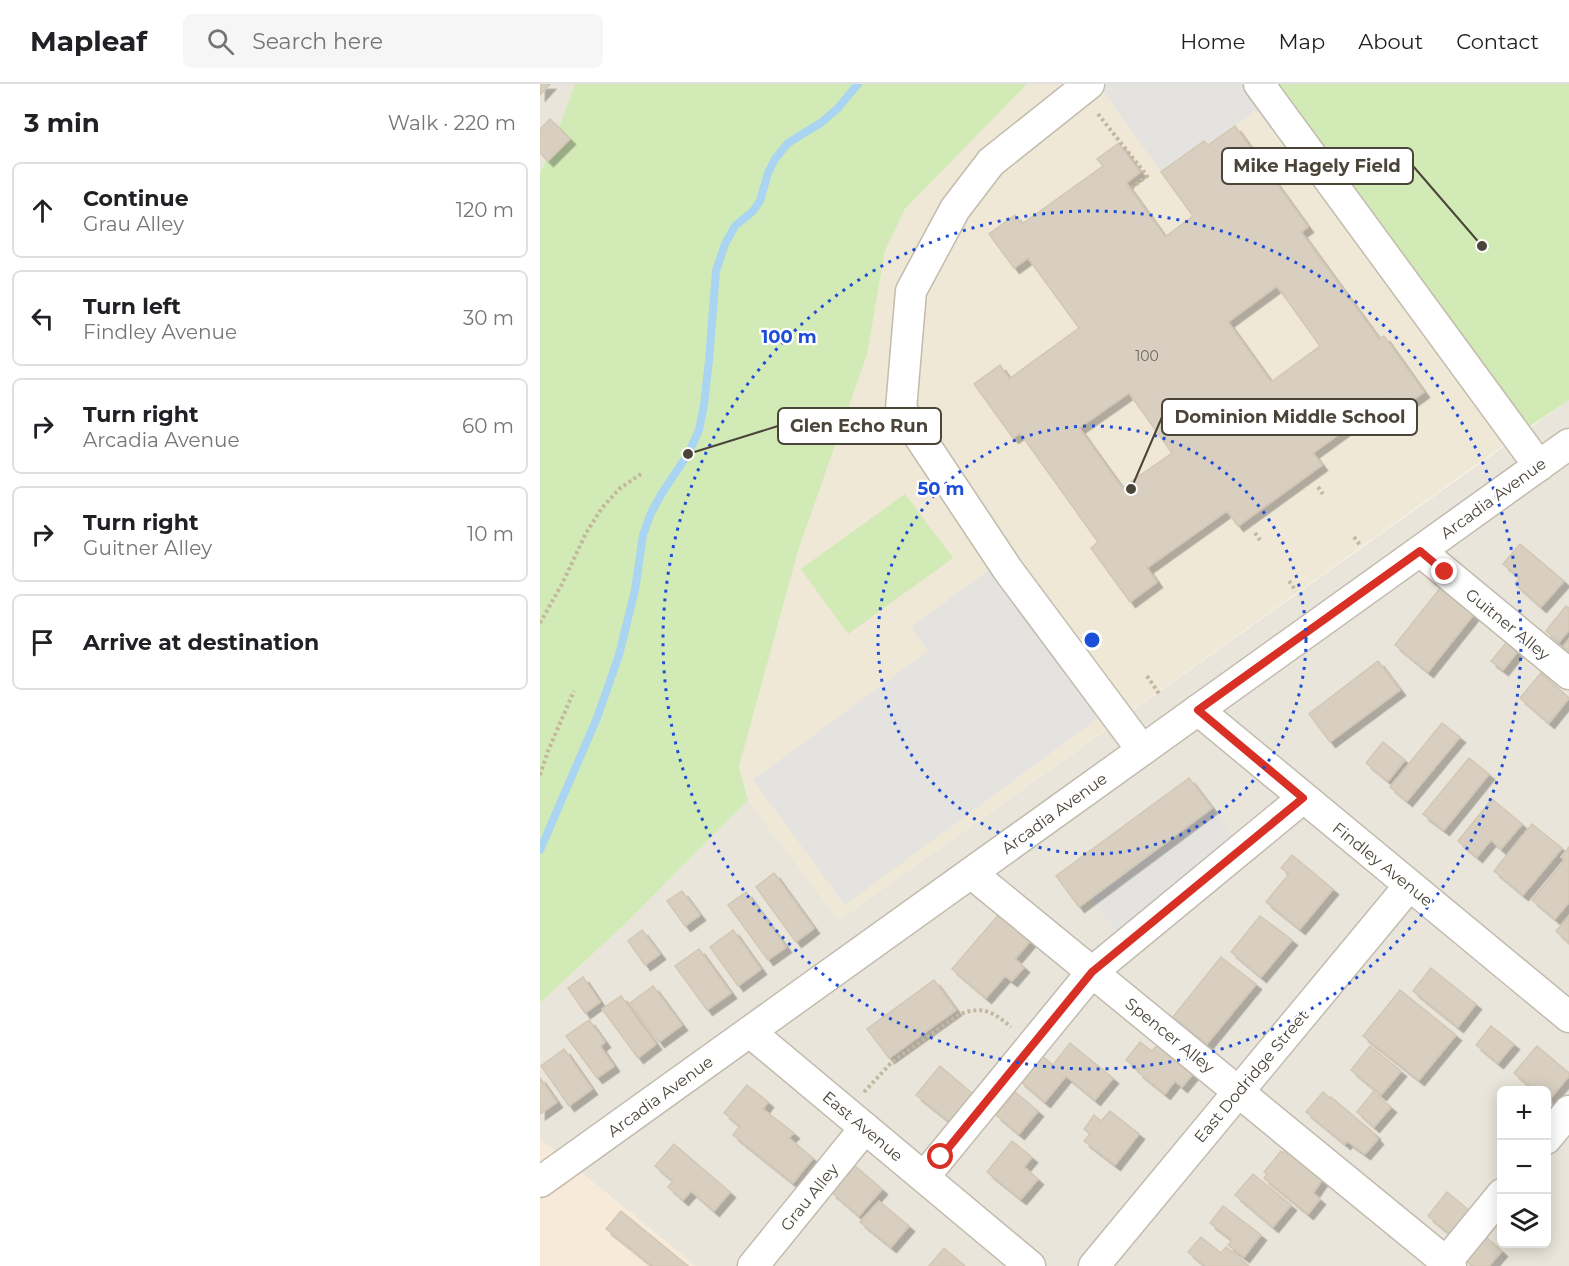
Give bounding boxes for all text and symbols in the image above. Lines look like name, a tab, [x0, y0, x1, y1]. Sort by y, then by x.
search box	[183, 14, 603, 68]
text: Mapleaf	[30, 24, 147, 58]
icon: search	[204, 25, 237, 58]
text: Search here	[252, 28, 383, 55]
text: Home	[1180, 29, 1245, 54]
text: Map	[1278, 29, 1325, 54]
text: About	[1358, 29, 1423, 54]
text: Contact	[1456, 29, 1539, 54]
text: 3 min	[24, 107, 100, 139]
text: Walk · 220 m	[388, 111, 516, 135]
callout: Mike Hagely Field	[1222, 148, 1413, 184]
text: Mike Hagely Field	[1233, 155, 1401, 177]
text: Continue	[83, 185, 189, 212]
icon: ahead	[26, 194, 59, 227]
text: 120 m	[456, 198, 514, 222]
text: Grau Alley	[83, 212, 184, 236]
text: Turn left	[83, 293, 181, 320]
icon: left	[26, 302, 59, 335]
text: 30 m	[463, 306, 514, 330]
text: Findley Avenue	[83, 320, 237, 344]
text: 100 m	[761, 326, 817, 348]
house number: 100	[1135, 347, 1159, 365]
callout: Dominion Middle School	[1162, 399, 1417, 435]
text: Turn right	[83, 401, 198, 428]
text: Dominion Middle School	[1174, 406, 1406, 428]
callout: Glen Echo Run	[778, 408, 941, 444]
icon: right	[26, 410, 59, 443]
text: 60 m	[462, 414, 514, 438]
text: Glen Echo Run	[790, 415, 928, 437]
text: Arcadia Avenue	[83, 428, 240, 452]
street label: Arcadia Avenue	[1437, 454, 1550, 543]
text: 50 m	[918, 478, 964, 500]
text: Turn right	[83, 509, 198, 536]
icon: right	[26, 518, 59, 551]
text: 10 m	[467, 522, 514, 546]
text: Guitner Alley	[83, 536, 212, 560]
route end	[1431, 558, 1457, 584]
street label: Guitner Alley	[1462, 585, 1554, 664]
icon: arrive	[26, 626, 59, 659]
text: Arrive at destination	[83, 629, 319, 656]
centre of rings	[1082, 630, 1102, 650]
street label: Arcadia Avenue	[998, 769, 1111, 858]
street label: Findley Avenue	[1329, 818, 1437, 911]
street label: Spencer Alley	[1121, 994, 1218, 1077]
street label: East Dodridge Street	[1190, 1006, 1313, 1146]
street label: Arcadia Avenue	[604, 1052, 717, 1141]
map controls	[1497, 1086, 1551, 1248]
button: +	[1497, 1086, 1551, 1140]
street label: East Avenue	[819, 1087, 907, 1165]
button: −	[1497, 1140, 1551, 1194]
route start	[927, 1143, 953, 1169]
street label: Grau Alley	[777, 1160, 842, 1235]
button: layers	[1497, 1194, 1551, 1248]

